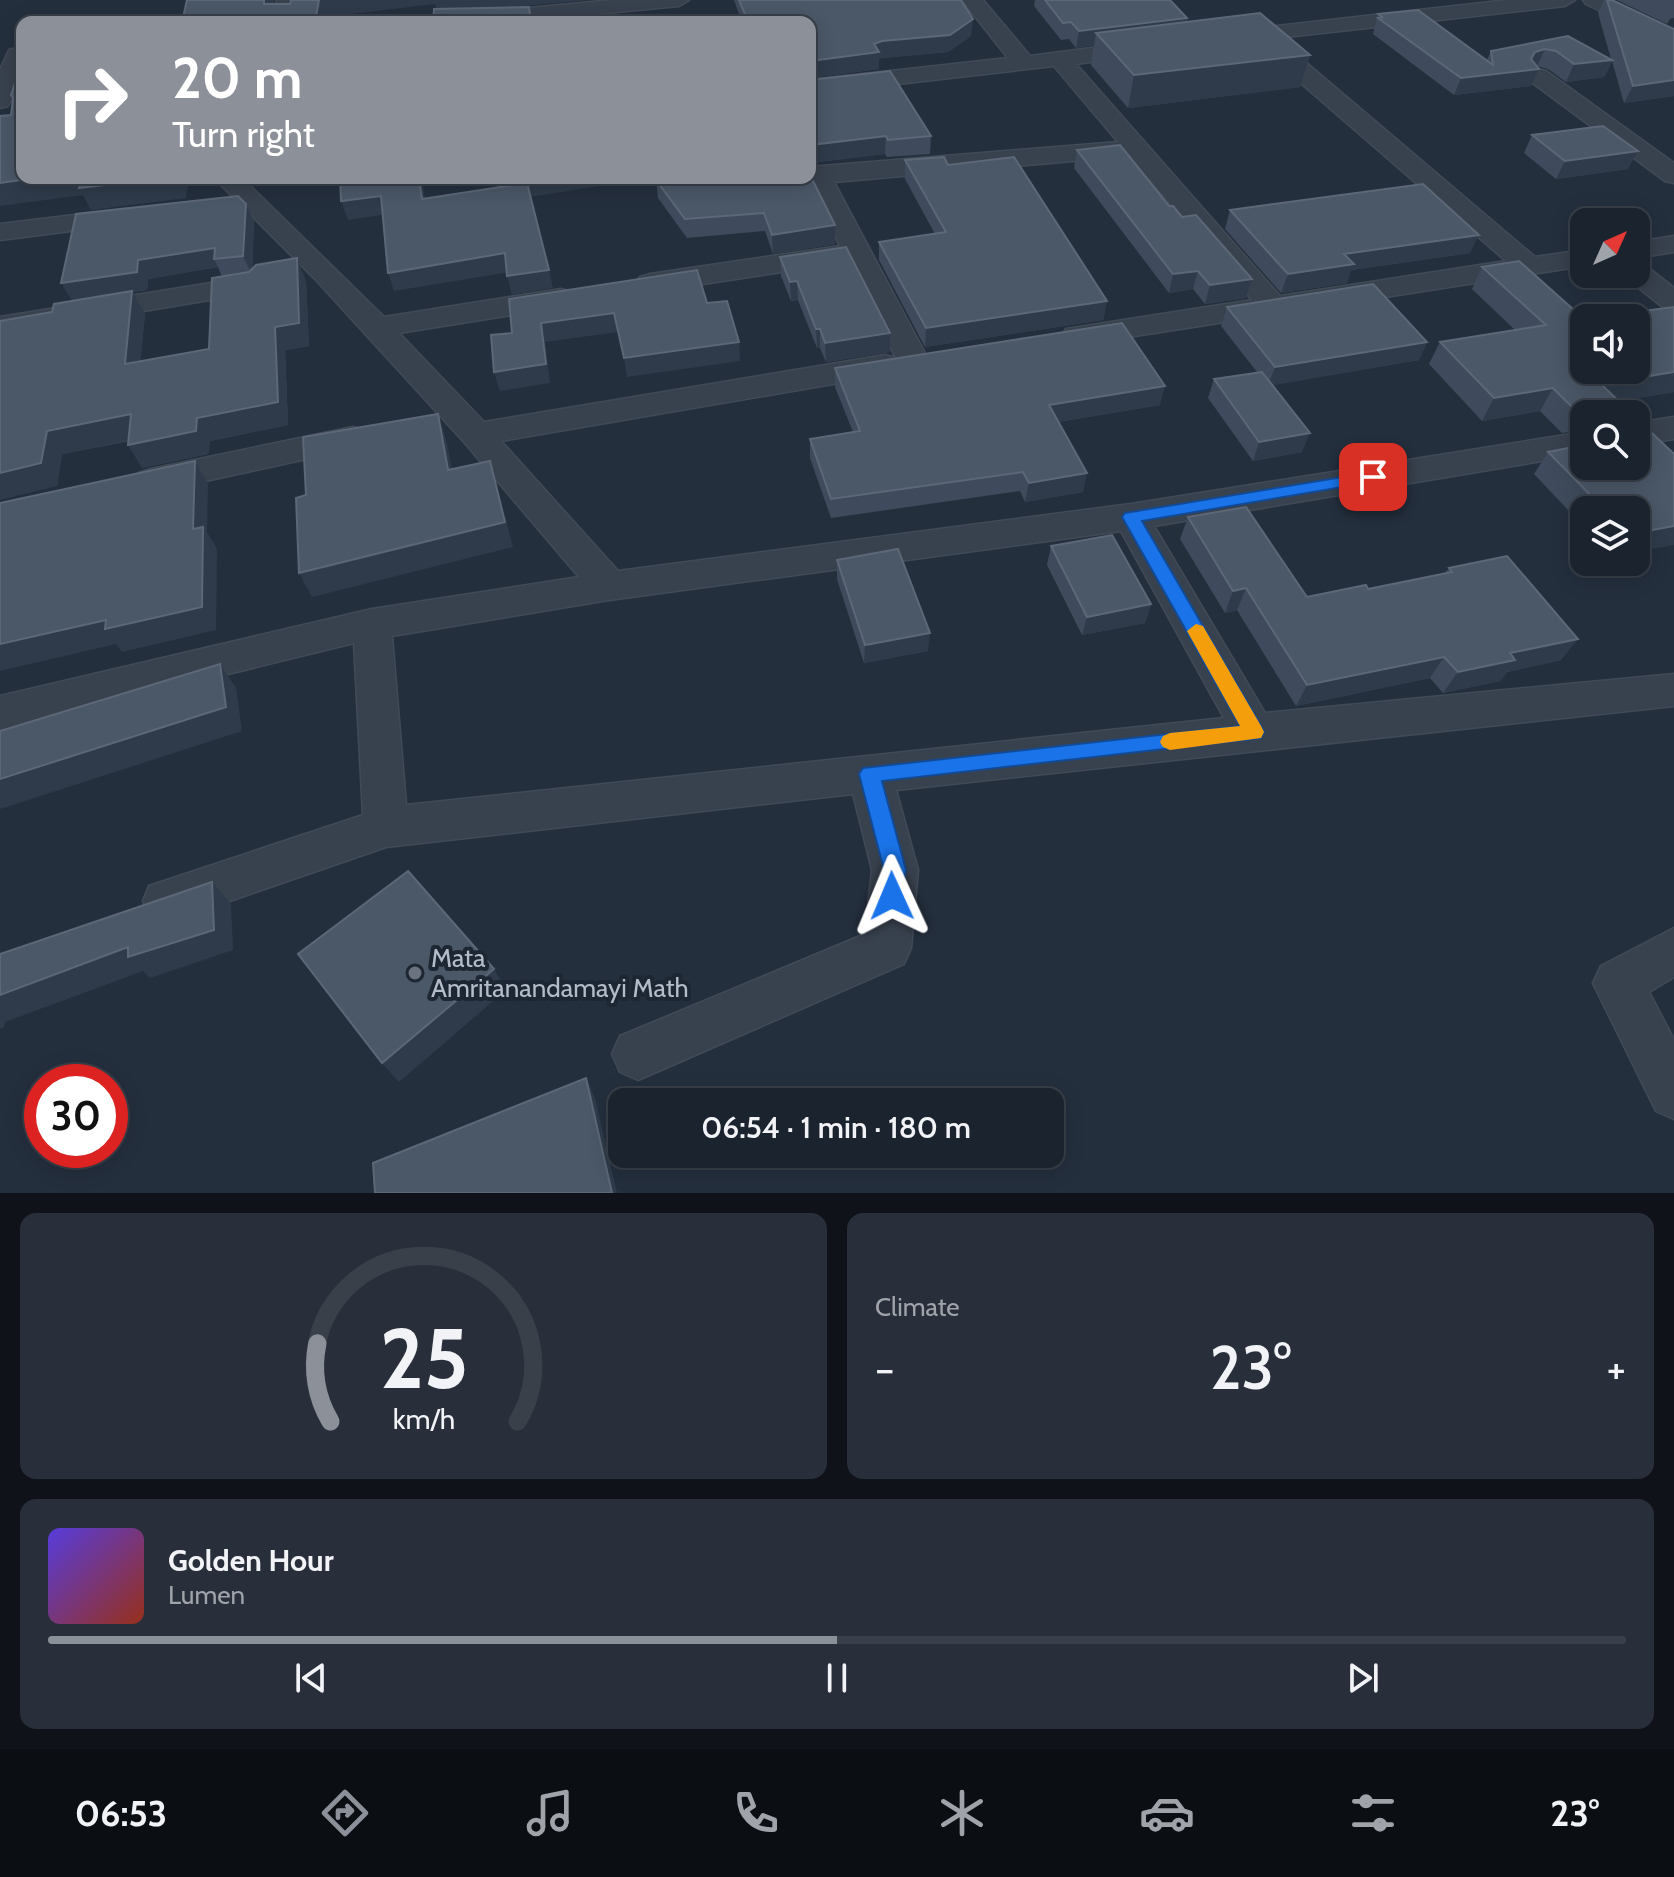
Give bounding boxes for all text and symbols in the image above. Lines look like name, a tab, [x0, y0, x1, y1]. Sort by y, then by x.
text: 20 m	[172, 44, 302, 112]
icon: right	[40, 48, 144, 152]
text: Turn right	[172, 112, 315, 156]
north arrow	[1570, 208, 1650, 288]
map controls	[1570, 208, 1650, 576]
button: sound	[1570, 304, 1650, 384]
button: search	[1570, 400, 1650, 480]
pin	[1339, 443, 1407, 511]
icon: arrive	[1351, 455, 1395, 499]
button: layers	[1570, 496, 1650, 576]
position arrow	[850, 854, 934, 938]
place label: Mata Amritanandamayi Math	[431, 942, 689, 1004]
marker: Mata Amritanandamayi Math	[406, 964, 424, 982]
speed limit sign: 30	[24, 1064, 128, 1168]
text: 06:54 · 1 min · 180 m	[701, 1109, 971, 1146]
text: Climate	[875, 1291, 960, 1323]
text: 25	[379, 1308, 468, 1409]
text: 23°	[1210, 1331, 1291, 1404]
text: −	[875, 1342, 894, 1395]
text: +	[1607, 1342, 1626, 1395]
text: km/h	[392, 1401, 455, 1436]
text: Golden Hour	[168, 1542, 334, 1579]
text: Lumen	[168, 1579, 245, 1611]
icon: previous	[289, 1656, 333, 1700]
icon: pause	[815, 1656, 859, 1700]
icon: next	[1341, 1656, 1385, 1700]
icon: directions	[317, 1785, 373, 1841]
icon: music	[522, 1785, 578, 1841]
icon: phone	[728, 1785, 784, 1841]
icon: climate	[934, 1785, 990, 1841]
icon: car	[1139, 1785, 1195, 1841]
icon: filters	[1345, 1785, 1401, 1841]
text: 06:53	[75, 1791, 167, 1835]
text: 23°	[1550, 1791, 1599, 1835]

